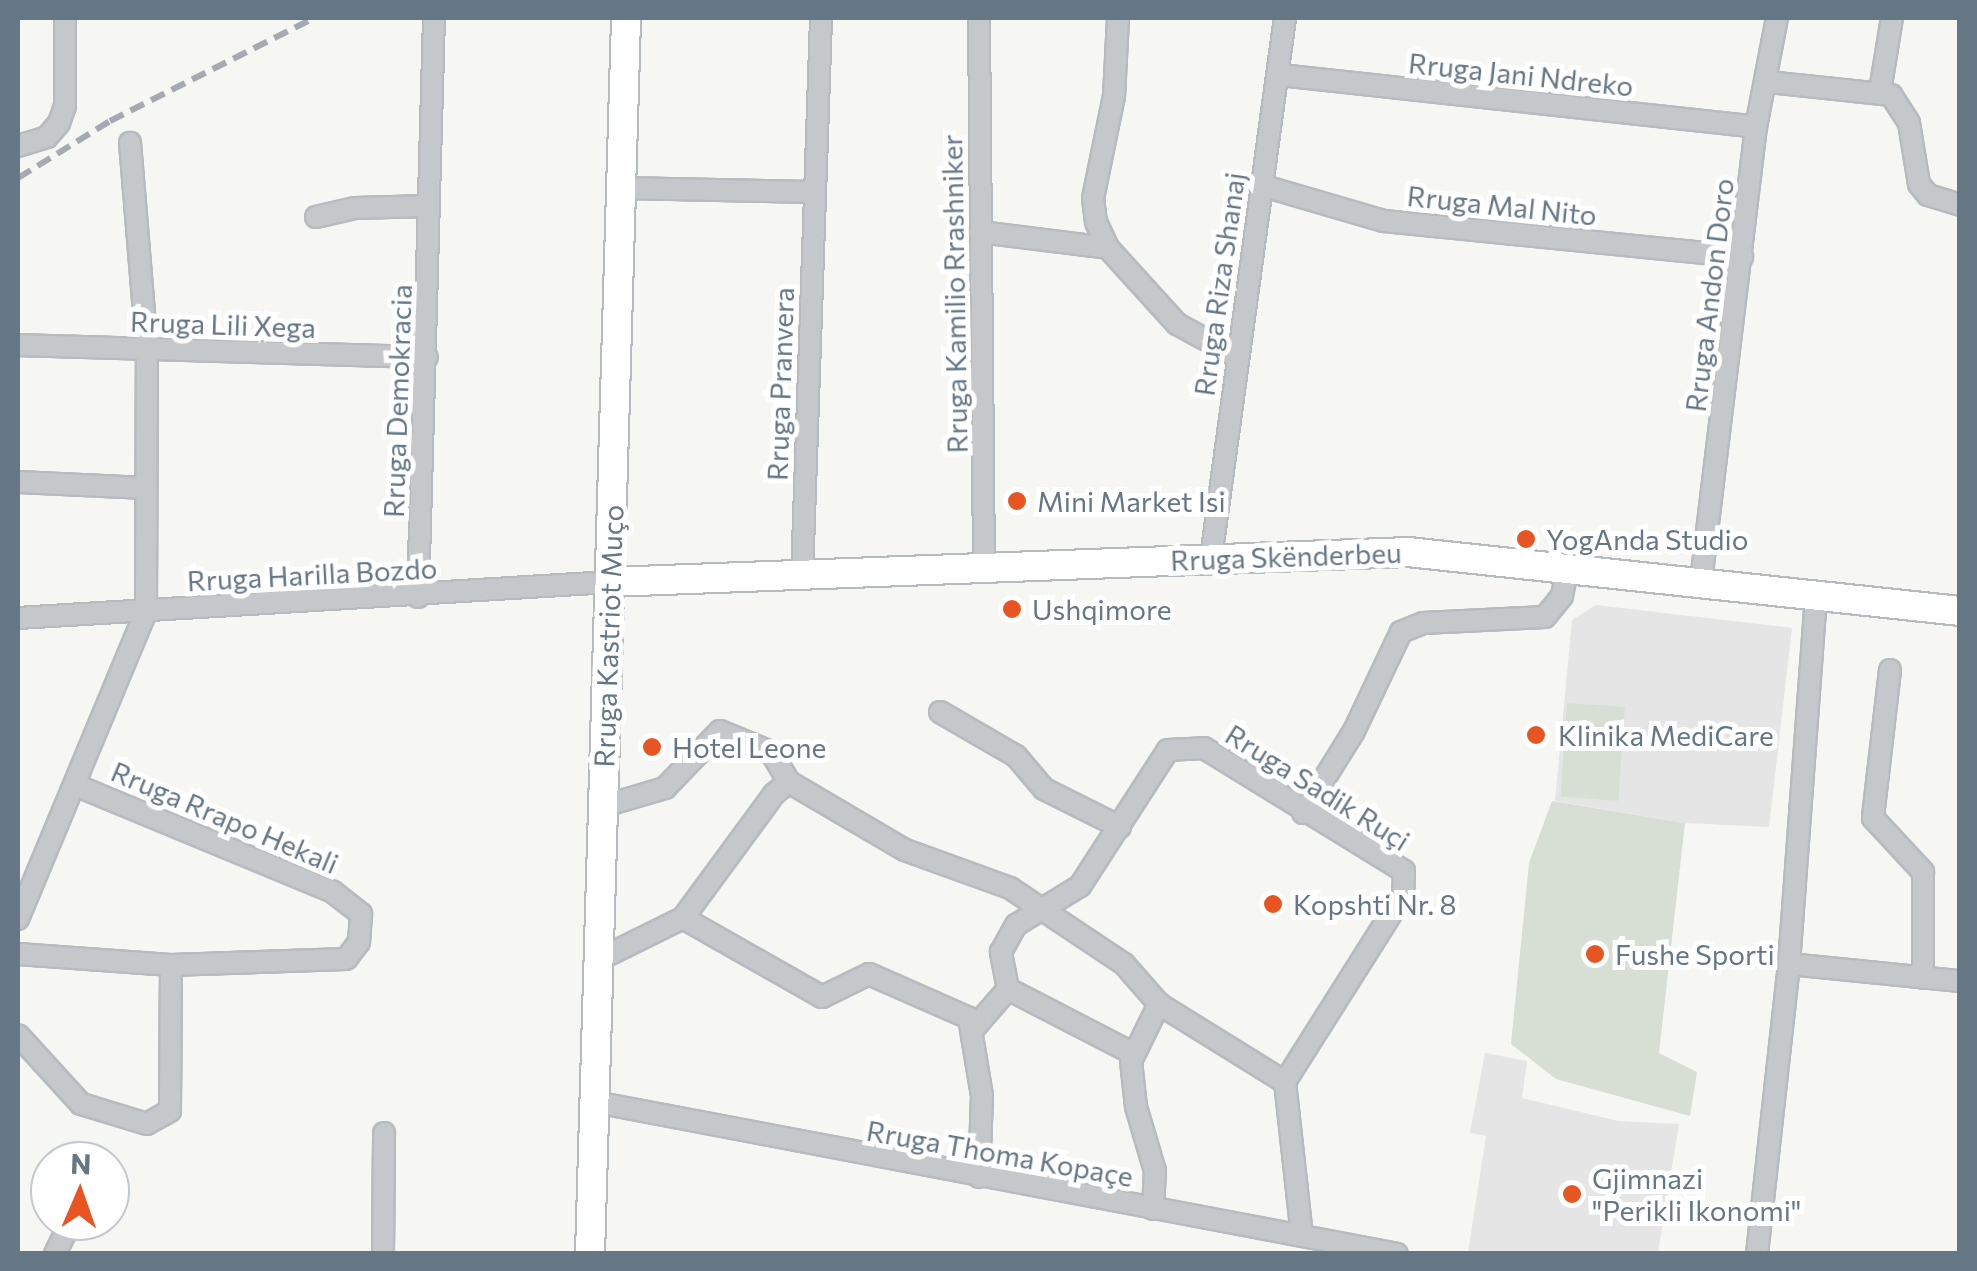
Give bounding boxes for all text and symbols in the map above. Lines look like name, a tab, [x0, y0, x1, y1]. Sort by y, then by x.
street label: Rruga Jani Ndreko	[1407, 45, 1635, 103]
street label: Rruga Kamilio Rrashniker	[934, 134, 974, 454]
street label: Rruga Riza Shanaj	[1187, 170, 1251, 398]
street label: Rruga Andon Doro	[1678, 176, 1740, 414]
street label: Rruga Mal Nito	[1406, 178, 1598, 232]
street label: Rruga Demokracia	[376, 284, 418, 518]
street label: Rruga Pranvera	[760, 287, 800, 481]
street label: Rruga Lili Xega	[130, 304, 316, 344]
place label: Mini Market Isi	[1037, 484, 1226, 518]
marker: Mini Market Isi	[1006, 490, 1028, 512]
street label: Rruga Kastriot Muço	[587, 504, 629, 768]
place label: YogAnda Studio	[1546, 522, 1748, 556]
marker: YogAnda Studio	[1515, 528, 1537, 550]
street label: Rruga Skënderbeu	[1170, 535, 1402, 577]
street label: Rruga Harilla Bozdo	[186, 551, 438, 597]
place label: Ushqimore	[1032, 592, 1171, 626]
marker: Ushqimore	[1001, 598, 1023, 620]
street label: Rruga Sadik Ruçi	[1220, 717, 1416, 857]
place label: Klinika MediCare	[1558, 718, 1774, 752]
marker: Klinika MediCare	[1523, 722, 1549, 748]
place label: Hotel Leone	[672, 730, 826, 764]
marker: Hotel Leone	[641, 736, 663, 758]
street label: Rruga Rrapo Hekali	[106, 754, 344, 880]
place label: Kopshti Nr. 8	[1293, 887, 1456, 921]
marker: Kopshti Nr. 8	[1262, 893, 1284, 915]
place label: Fushe Sporti	[1615, 937, 1775, 971]
marker: Fushe Sporti	[1584, 943, 1606, 965]
street label: Rruga Thoma Kopaçe	[864, 1113, 1136, 1193]
north arrow	[30, 1141, 130, 1241]
text: N	[70, 1146, 92, 1180]
place label: Gjimnazi "Perikli Ikonomi"	[1592, 1161, 1801, 1227]
marker: Gjimnazi "Perikli Ikonomi"	[1561, 1183, 1583, 1205]

